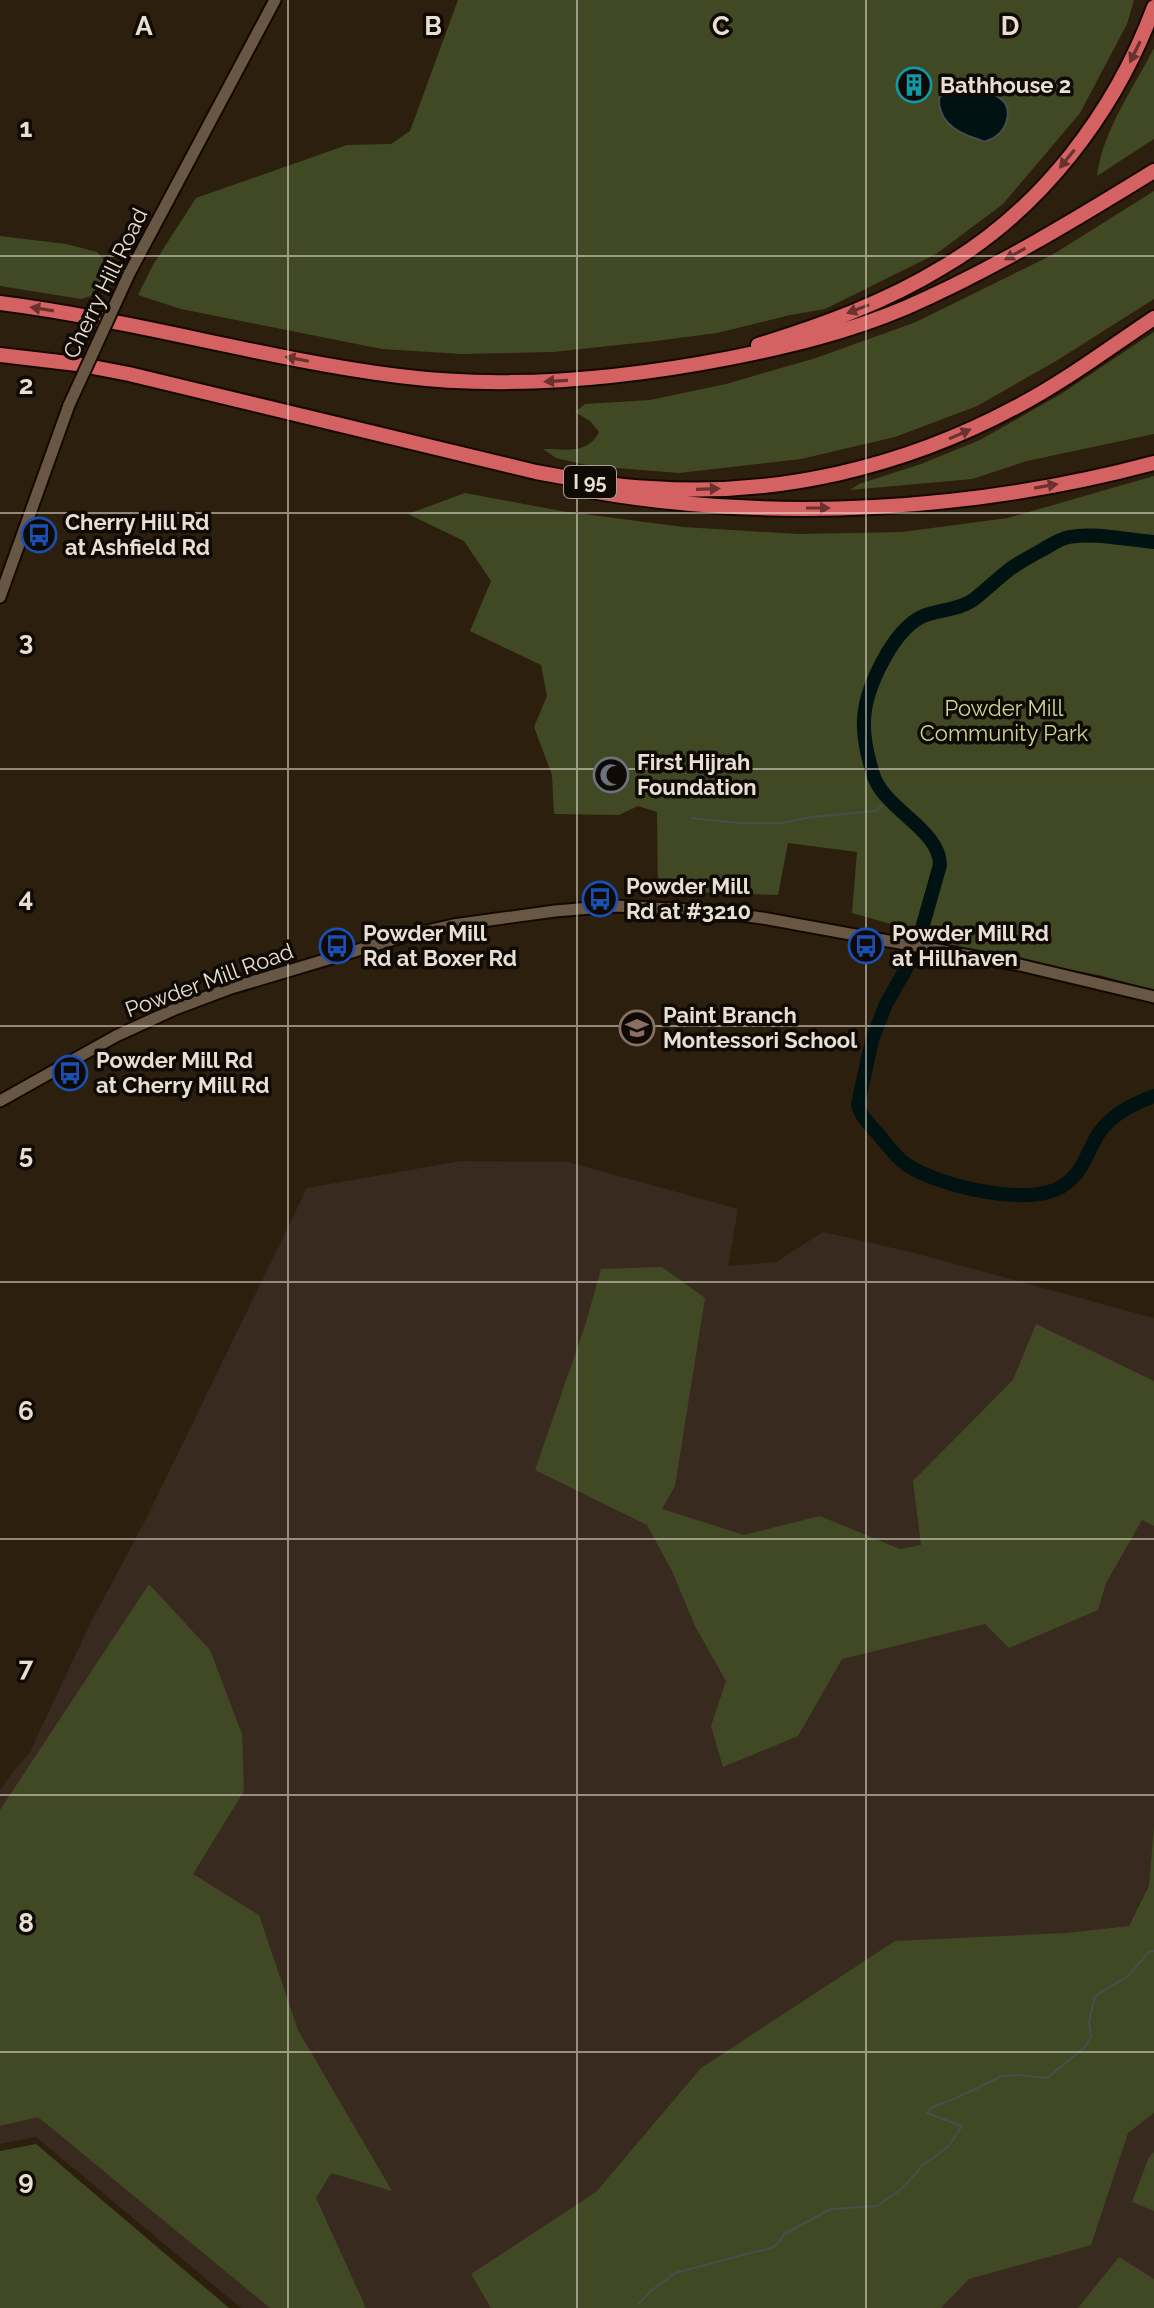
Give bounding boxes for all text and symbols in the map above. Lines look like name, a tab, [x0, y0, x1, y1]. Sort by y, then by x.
text: A	[135, 11, 153, 41]
text: B	[424, 11, 442, 41]
text: C	[712, 11, 730, 41]
text: D	[1001, 11, 1019, 41]
one-way arrow	[1128, 40, 1142, 63]
building icon: Bathhouse 2	[895, 66, 933, 104]
place label: Bathhouse 2	[940, 72, 1071, 98]
text: 1	[20, 113, 33, 143]
one-way arrow	[1059, 149, 1076, 169]
street label: Cherry Hill Road	[57, 204, 153, 362]
one-way arrow	[1003, 247, 1026, 260]
one-way arrow	[29, 302, 54, 315]
one-way arrow	[846, 303, 870, 316]
one-way arrow	[285, 352, 310, 365]
text: 2	[19, 370, 33, 400]
one-way arrow	[543, 375, 568, 388]
one-way arrow	[948, 427, 972, 441]
road number: I 95	[564, 466, 616, 498]
one-way arrow	[1034, 480, 1059, 492]
one-way arrow	[696, 483, 721, 496]
one-way arrow	[806, 502, 831, 514]
place label: Cherry Hill Rd at Ashfield Rd	[65, 509, 210, 560]
bus stop icon: Cherry Hill Rd at Ashfield Rd	[20, 516, 58, 554]
text: 3	[19, 626, 33, 656]
park label: Powder Mill Community Park	[920, 695, 1089, 746]
place label: First Hijrah Foundation	[637, 749, 757, 800]
mosque icon: First Hijrah Foundation	[592, 756, 630, 794]
place label: Powder Mill Rd at #3210	[626, 873, 751, 924]
bus stop icon: Powder Mill Rd at #3210	[581, 880, 619, 918]
text: 4	[19, 883, 33, 913]
place label: Powder Mill Rd at Boxer Rd	[363, 920, 517, 971]
place label: Powder Mill Rd at Hillhaven	[892, 920, 1049, 971]
bus stop icon: Powder Mill Rd at Boxer Rd	[318, 927, 356, 965]
bus stop icon: Powder Mill Rd at Hillhaven	[847, 927, 885, 965]
street label: Powder Mill Road	[121, 938, 297, 1022]
place label: Paint Branch Montessori School	[663, 1002, 858, 1053]
school or university icon: Paint Branch Montessori School	[618, 1009, 656, 1047]
place label: Powder Mill Rd at Cherry Mill Rd	[96, 1047, 269, 1098]
bus stop icon: Powder Mill Rd at Cherry Mill Rd	[51, 1054, 89, 1092]
text: 5	[19, 1139, 33, 1169]
text: 6	[18, 1396, 34, 1426]
text: 7	[19, 1652, 34, 1682]
text: 8	[18, 1908, 34, 1938]
text: 9	[18, 2165, 34, 2195]

